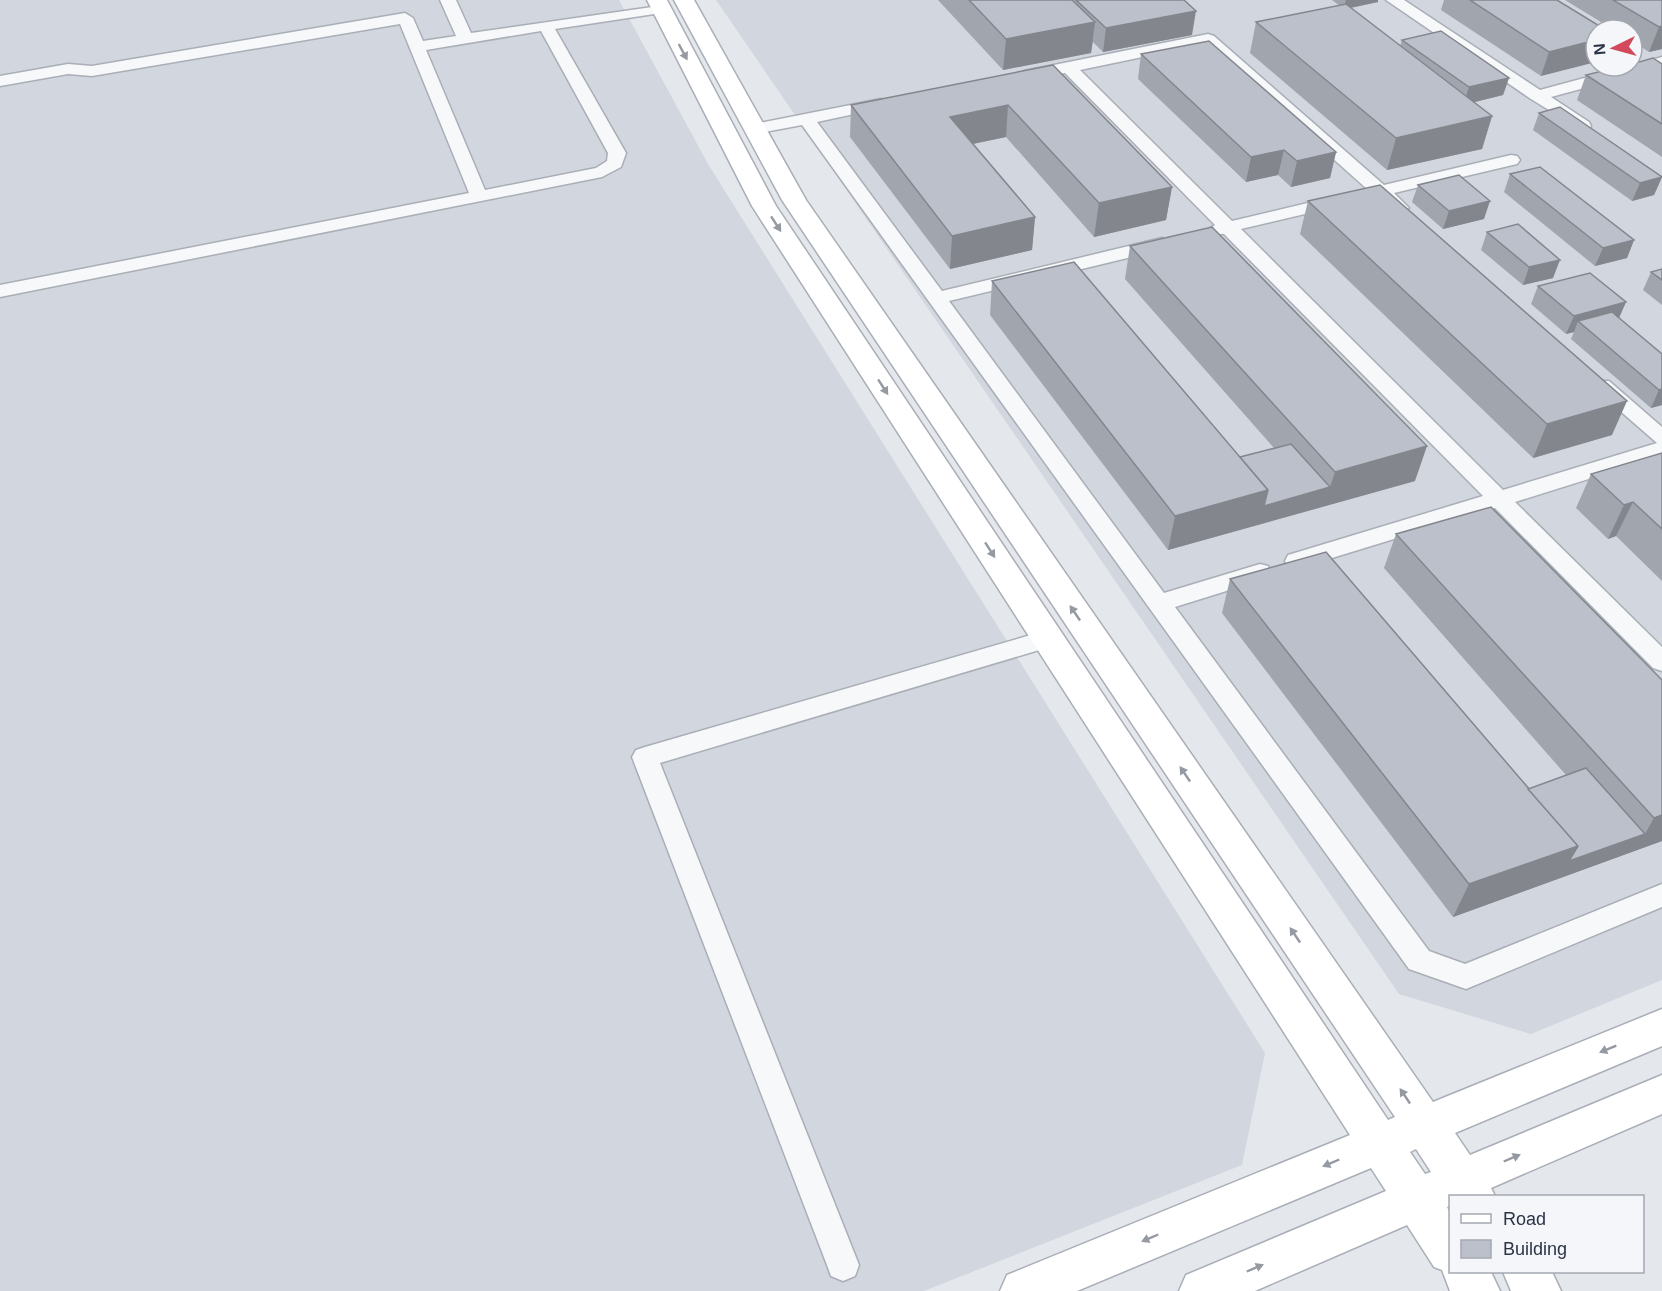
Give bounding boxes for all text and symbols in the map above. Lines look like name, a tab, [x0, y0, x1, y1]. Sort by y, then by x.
north arrow	[1584, 18, 1644, 78]
text: N	[1591, 43, 1609, 56]
one-way arrow	[678, 44, 688, 61]
one-way arrow	[770, 216, 781, 232]
one-way arrow	[877, 379, 888, 395]
one-way arrow	[984, 542, 995, 558]
one-way arrow	[1070, 605, 1081, 621]
one-way arrow	[1180, 766, 1191, 782]
one-way arrow	[1289, 928, 1301, 944]
one-way arrow	[1599, 1045, 1617, 1054]
one-way arrow	[1399, 1089, 1411, 1105]
one-way arrow	[1503, 1153, 1521, 1163]
one-way arrow	[1321, 1158, 1339, 1168]
legend	[1449, 1195, 1644, 1273]
text: Road	[1503, 1209, 1546, 1229]
one-way arrow	[1141, 1233, 1159, 1243]
text: Building	[1503, 1239, 1567, 1259]
one-way arrow	[1247, 1263, 1265, 1273]

